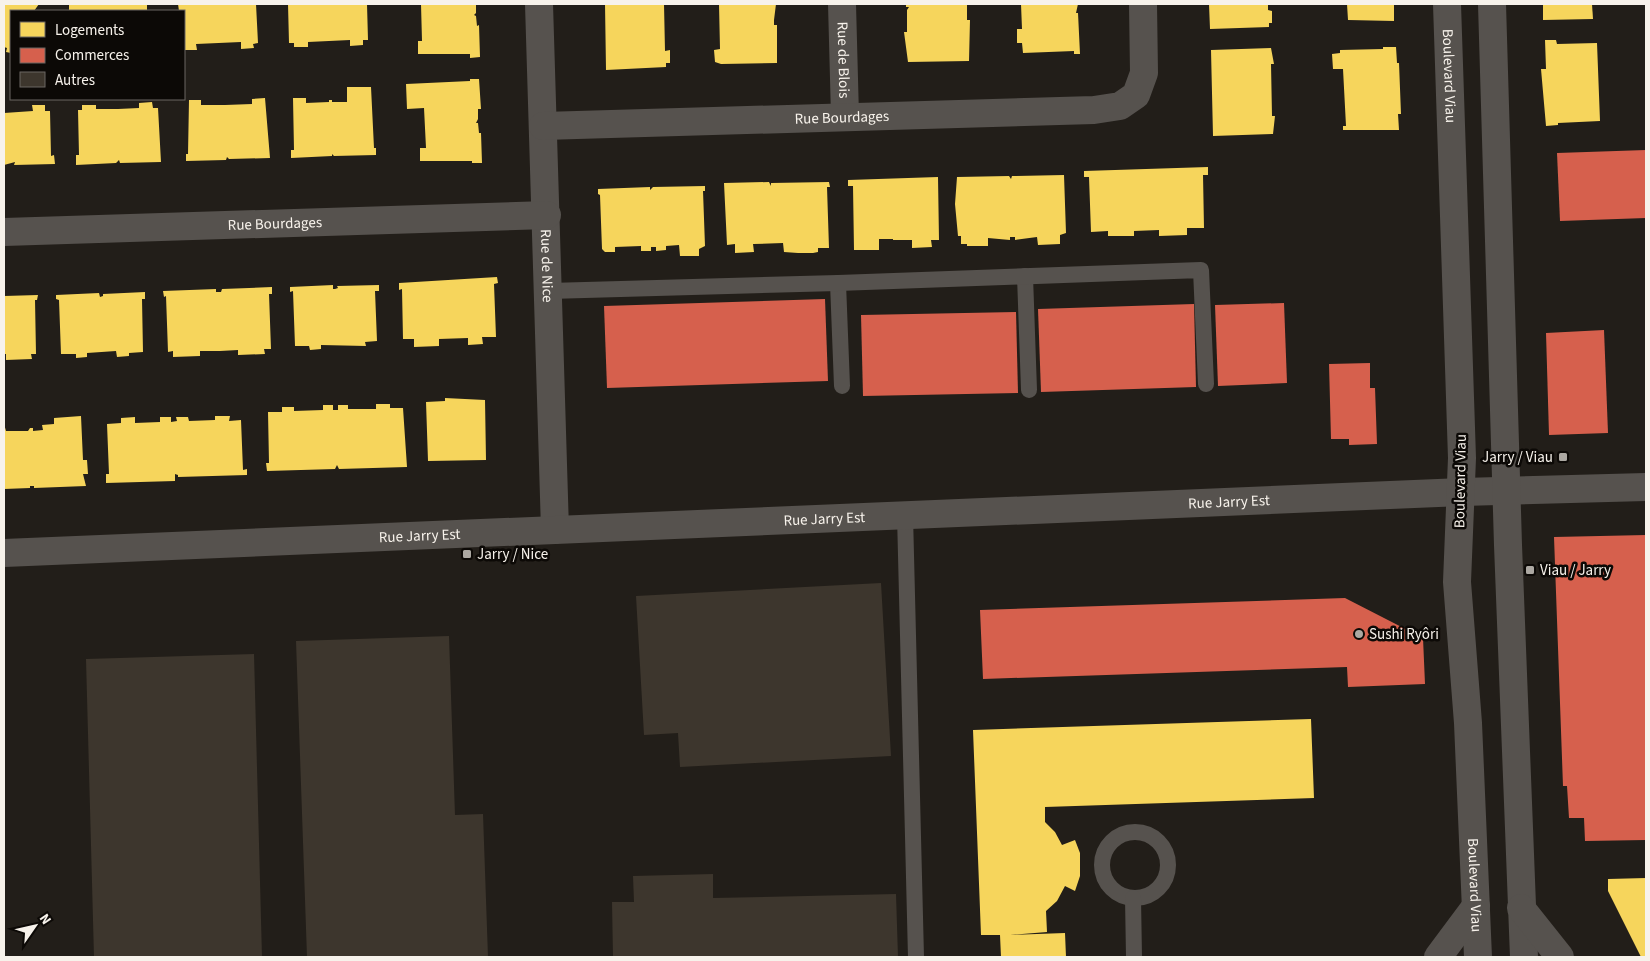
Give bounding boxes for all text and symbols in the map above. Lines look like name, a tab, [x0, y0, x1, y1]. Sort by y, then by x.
legend	[10, 10, 185, 100]
text: Logements	[55, 20, 124, 41]
street label: Rue de Blois	[831, 21, 855, 99]
street label: Boulevard Viau	[1437, 28, 1461, 123]
text: Commerces	[55, 45, 129, 66]
text: Autres	[55, 70, 95, 91]
street label: Rue Bourdages	[794, 106, 889, 130]
street label: Rue Bourdages	[227, 212, 322, 236]
street label: Rue de Nice	[535, 229, 558, 303]
street label: Boulevard Viau	[1449, 434, 1472, 528]
place label: Jarry / Viau	[1482, 447, 1553, 468]
marker: Jarry / Viau	[1557, 451, 1569, 463]
street label: Rue Jarry Est	[1188, 490, 1270, 514]
street label: Rue Jarry Est	[783, 507, 866, 531]
street label: Rue Jarry Est	[378, 524, 461, 548]
place label: Jarry / Nice	[477, 544, 548, 565]
marker: Jarry / Nice	[461, 548, 473, 560]
place label: Viau / Jarry	[1540, 560, 1611, 581]
marker: Viau / Jarry	[1524, 564, 1536, 576]
place label: Sushi Ryôri	[1369, 624, 1439, 645]
marker: Sushi Ryôri	[1353, 628, 1365, 640]
street label: Boulevard Viau	[1462, 838, 1487, 933]
north arrow	[10, 901, 60, 951]
text: N	[34, 910, 56, 929]

